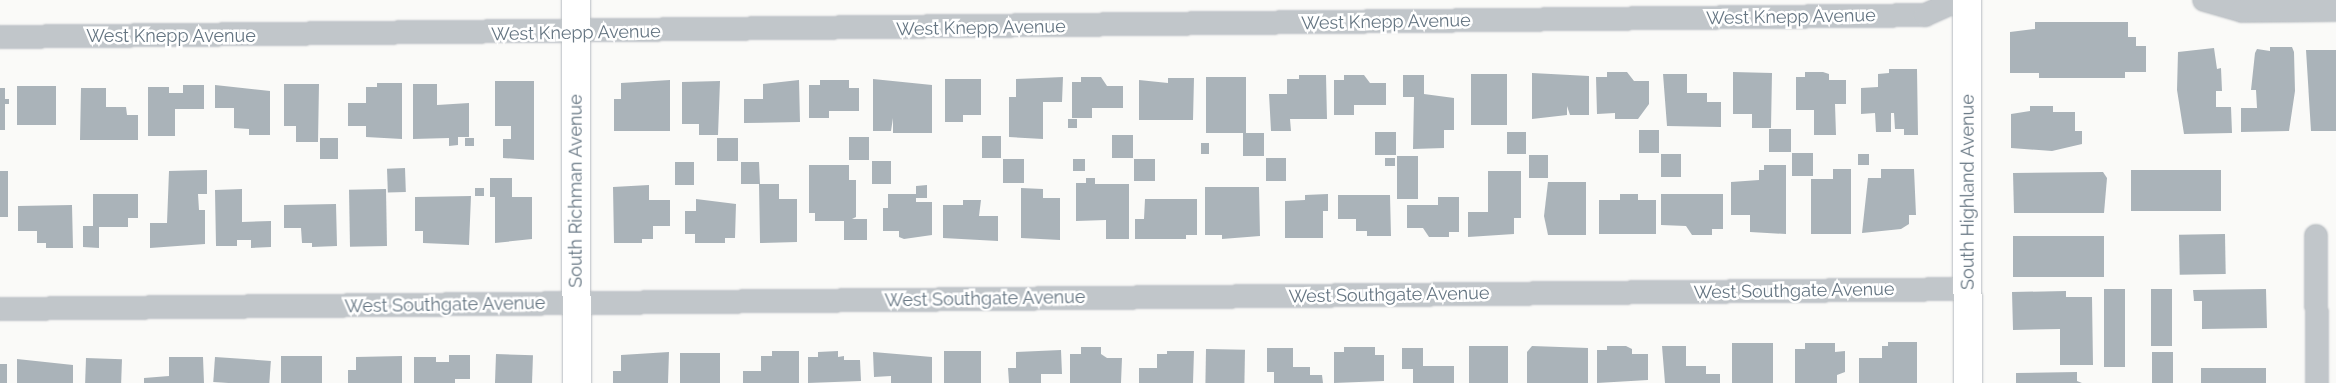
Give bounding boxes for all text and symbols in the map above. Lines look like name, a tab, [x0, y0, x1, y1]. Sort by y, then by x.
street label: West Knepp Avenue	[1706, 5, 1876, 29]
street label: West Knepp Avenue	[1301, 10, 1471, 34]
street label: West Knepp Avenue	[896, 16, 1066, 40]
street label: West Knepp Avenue	[491, 21, 661, 45]
street label: West Knepp Avenue	[86, 25, 256, 47]
street label: South Richman Avenue	[565, 94, 587, 288]
street label: South Highland Avenue	[1957, 94, 1979, 290]
street label: West Southgate Avenue	[1693, 278, 1895, 304]
street label: West Southgate Avenue	[1288, 282, 1490, 308]
street label: West Southgate Avenue	[884, 286, 1086, 312]
street label: West Southgate Avenue	[344, 292, 546, 318]

